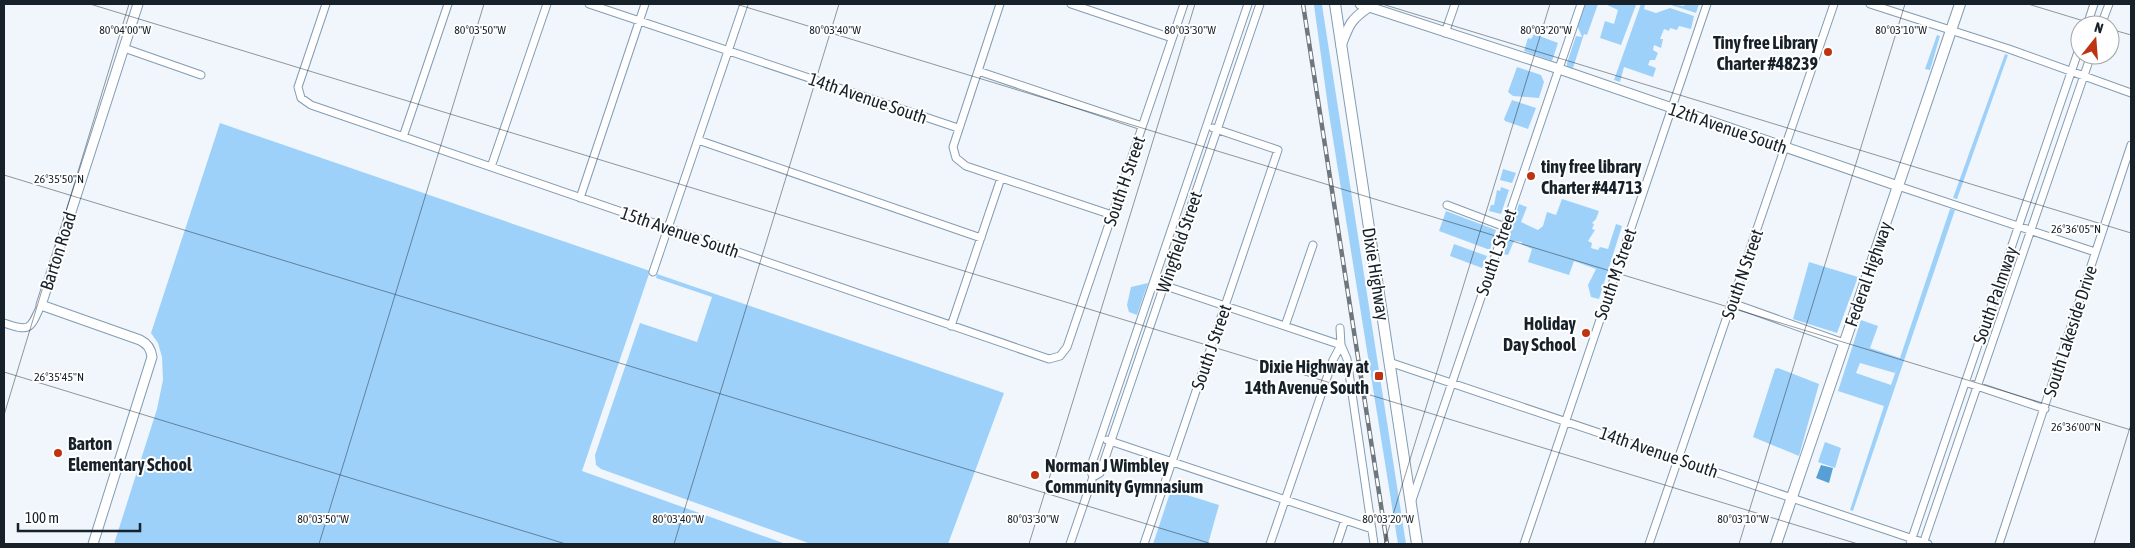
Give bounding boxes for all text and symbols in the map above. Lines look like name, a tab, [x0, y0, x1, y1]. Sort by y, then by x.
north arrow	[2070, 15, 2120, 65]
text: N	[2093, 19, 2105, 36]
text: 80°04'00"W	[99, 23, 151, 37]
text: 80°03'50"W	[454, 23, 506, 37]
text: 80°03'40"W	[809, 23, 861, 37]
text: 80°03'30"W	[1164, 23, 1216, 37]
text: 80°03'20"W	[1520, 23, 1572, 37]
text: 80°03'10"W	[1875, 23, 1927, 37]
place label: Tiny free Library Charter #48239	[1713, 32, 1819, 74]
marker: Tiny free Library Charter #48239	[1822, 46, 1834, 58]
street label: 14th Avenue South	[806, 68, 930, 128]
street label: 12th Avenue South	[1666, 98, 1790, 158]
street label: South H Street	[1099, 133, 1149, 229]
place label: tiny free library Charter #44713	[1540, 156, 1643, 198]
marker: tiny free library Charter #44713	[1525, 170, 1537, 182]
text: 26°35'50"N	[34, 172, 84, 186]
street label: Wingfield Street	[1152, 188, 1206, 296]
street label: 15th Avenue South	[618, 202, 742, 262]
street label: South L Street	[1471, 206, 1521, 298]
street label: Barton Road	[35, 209, 81, 293]
street label: Federal Highway	[1840, 219, 1896, 329]
text: 26°36'05"N	[2051, 222, 2101, 236]
street label: Dixie Highway	[1358, 226, 1394, 322]
street label: South M Street	[1590, 226, 1640, 322]
street label: South N Street	[1717, 226, 1767, 322]
street label: South Palmway	[1968, 243, 2022, 347]
street label: South Lakeside Drive	[2039, 263, 2101, 399]
street label: South J Street	[1187, 302, 1235, 392]
place label: Holiday Day School	[1503, 313, 1577, 355]
marker: Holiday Day School	[1580, 327, 1592, 339]
place label: Dixie Highway at 14th Avenue South	[1245, 356, 1370, 398]
text: 26°35'45"N	[34, 370, 84, 384]
marker: Dixie Highway at 14th Avenue South	[1373, 370, 1385, 382]
text: 26°36'00"N	[2051, 420, 2101, 434]
street label: 14th Avenue South	[1597, 422, 1721, 482]
place label: Barton Elementary School	[68, 433, 192, 475]
marker: Barton Elementary School	[52, 447, 64, 459]
place label: Norman J Wimbley Community Gymnasium	[1045, 455, 1203, 497]
marker: Norman J Wimbley Community Gymnasium	[1029, 469, 1041, 481]
scale bar	[18, 500, 140, 532]
text: 100 m	[25, 509, 59, 526]
text: 80°03'50"W	[297, 512, 349, 526]
text: 80°03'40"W	[652, 512, 704, 526]
text: 80°03'30"W	[1007, 512, 1059, 526]
text: 80°03'20"W	[1362, 512, 1414, 526]
text: 80°03'10"W	[1717, 512, 1769, 526]

